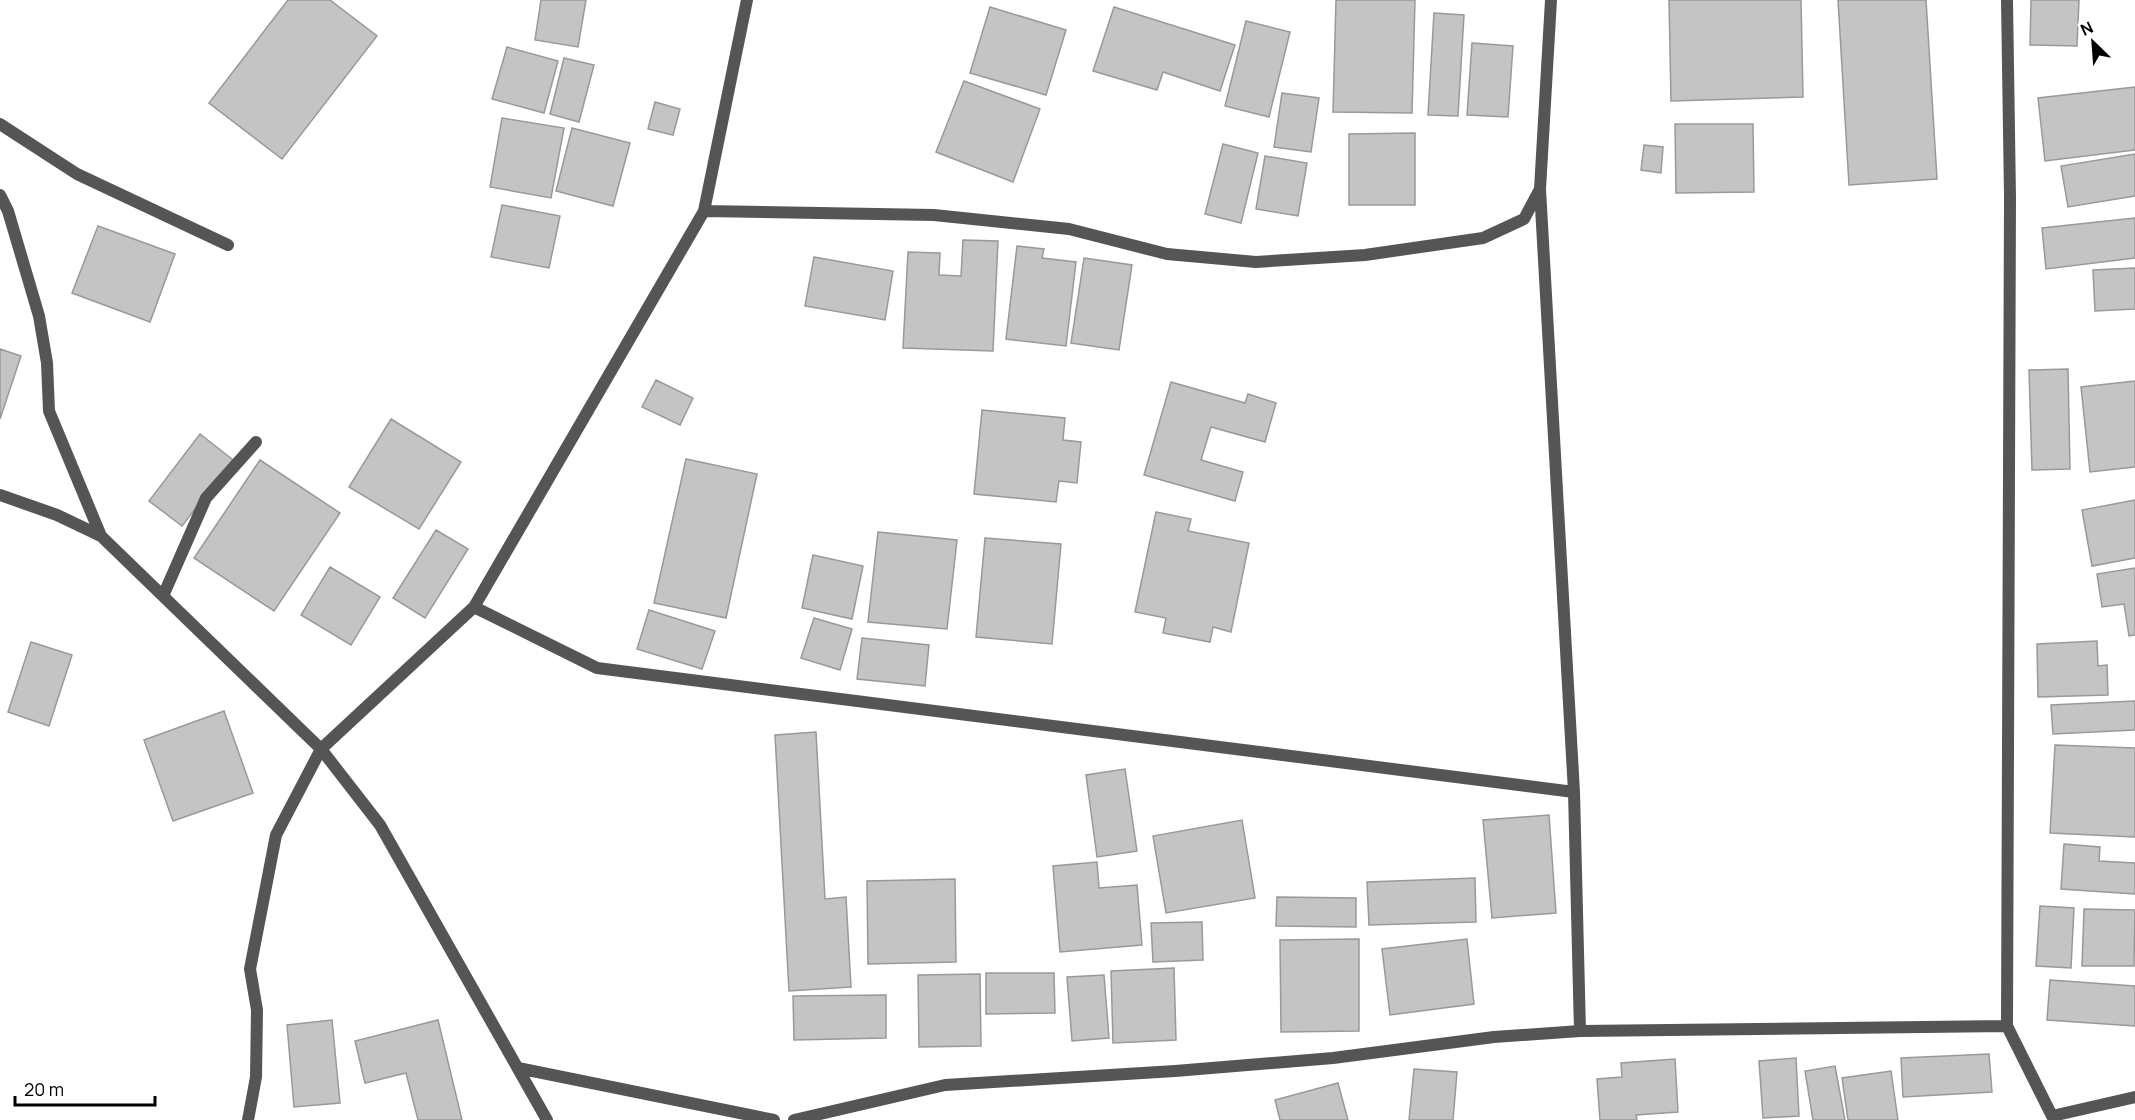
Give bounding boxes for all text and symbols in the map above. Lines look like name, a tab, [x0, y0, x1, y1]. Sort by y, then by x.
north arrow	[2063, 12, 2123, 72]
text: N	[2077, 16, 2097, 41]
scale bar	[15, 1069, 154, 1107]
text: 20 m	[24, 1077, 64, 1101]

